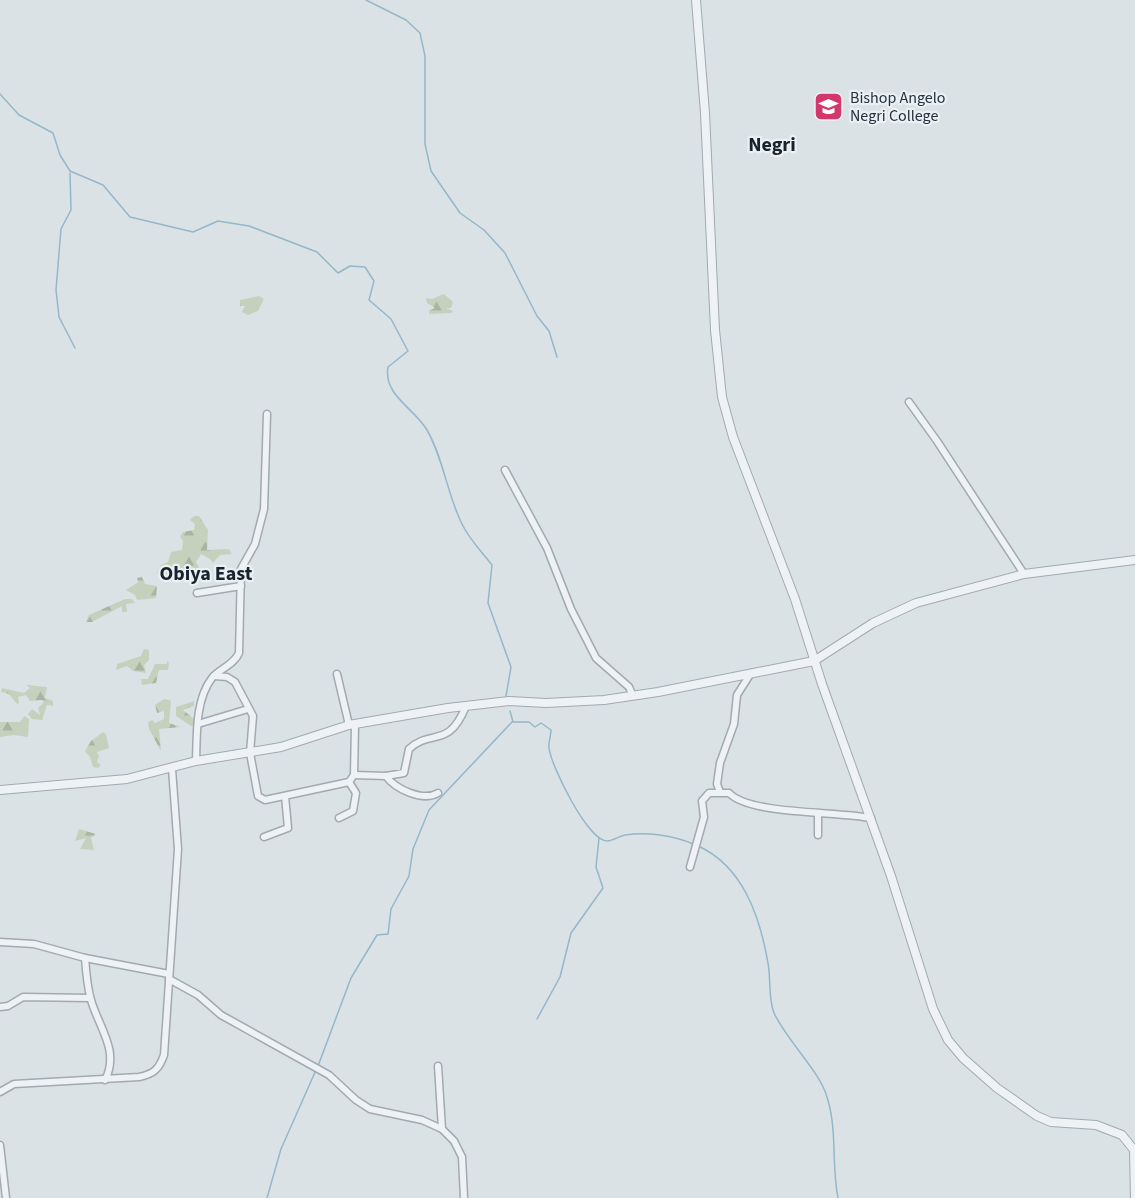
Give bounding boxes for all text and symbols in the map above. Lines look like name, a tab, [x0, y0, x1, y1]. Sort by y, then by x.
place label: Bishop Angelo Negri College	[850, 87, 945, 127]
school or university icon: Bishop Angelo Negri College	[813, 91, 845, 123]
district label: Negri	[748, 131, 796, 159]
district label: Obiya East	[160, 560, 253, 588]

